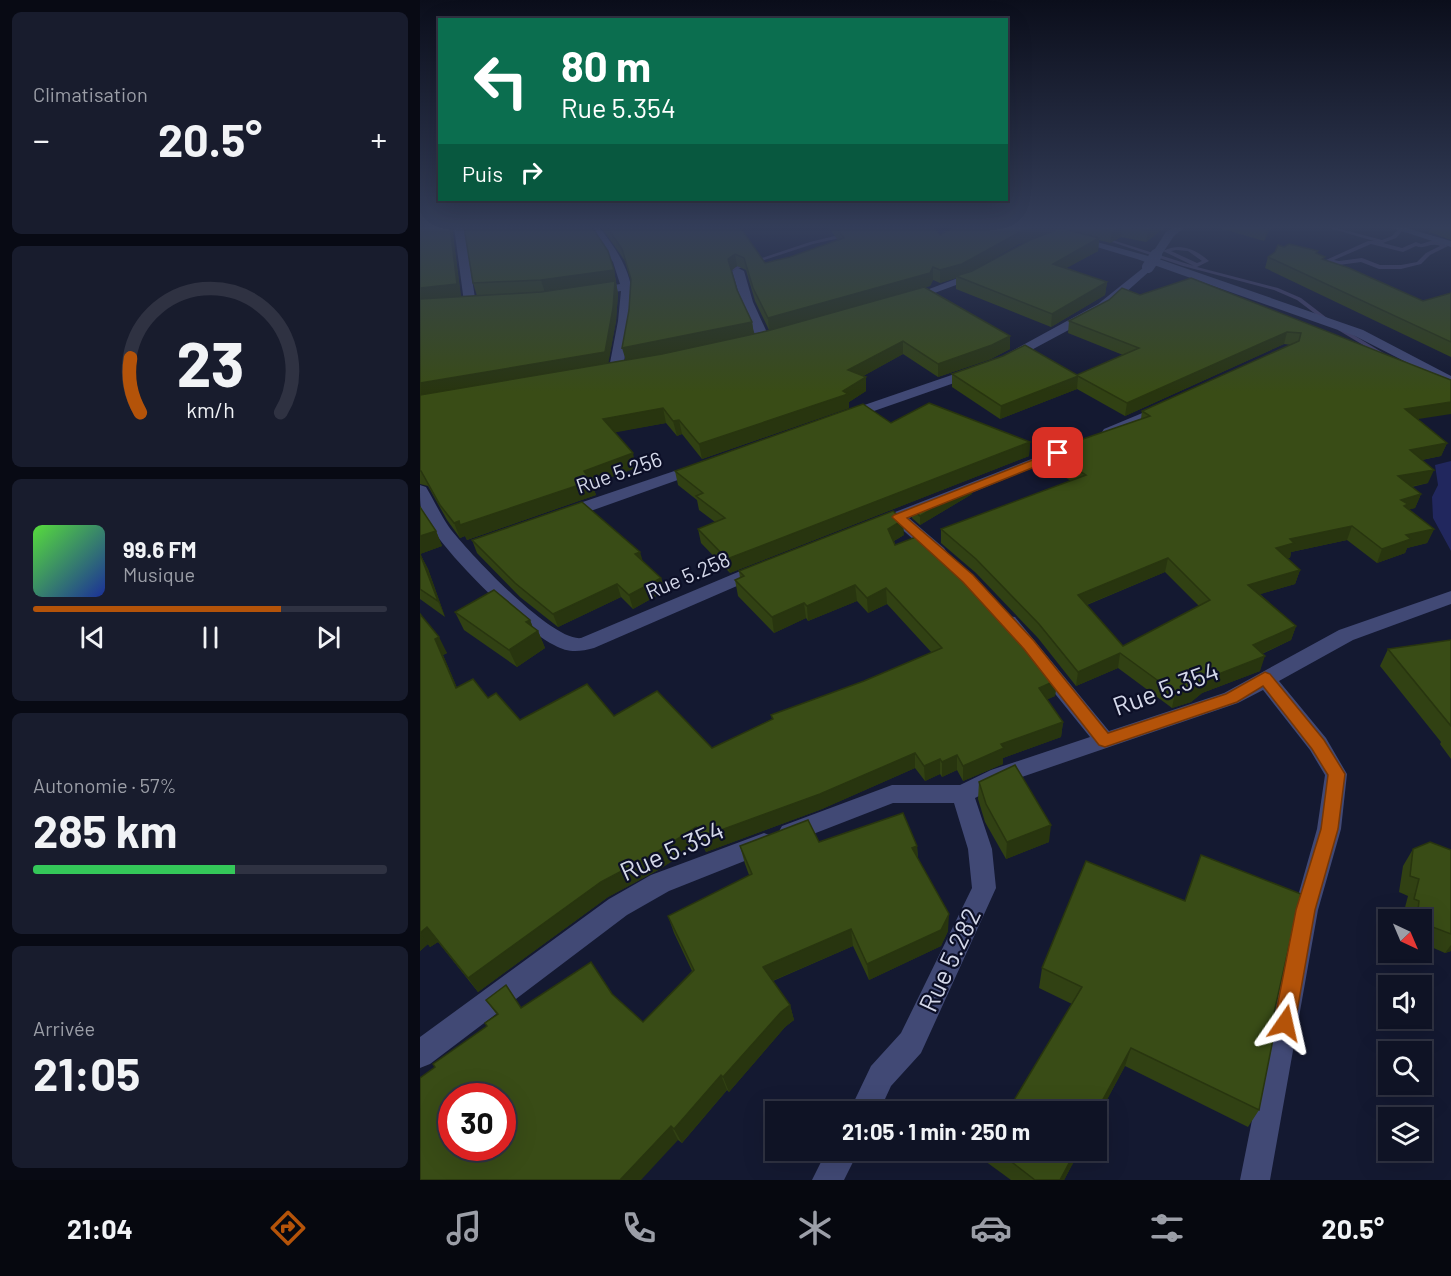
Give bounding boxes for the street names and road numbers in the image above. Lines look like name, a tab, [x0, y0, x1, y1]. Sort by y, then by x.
street label: Rue 5.256	[572, 445, 665, 498]
street label: Rue 5.258	[642, 546, 733, 604]
street label: Rue 5.354	[1108, 654, 1223, 721]
street label: Rue 5.354	[615, 813, 728, 886]
street label: Rue 5.282	[911, 903, 986, 1016]

